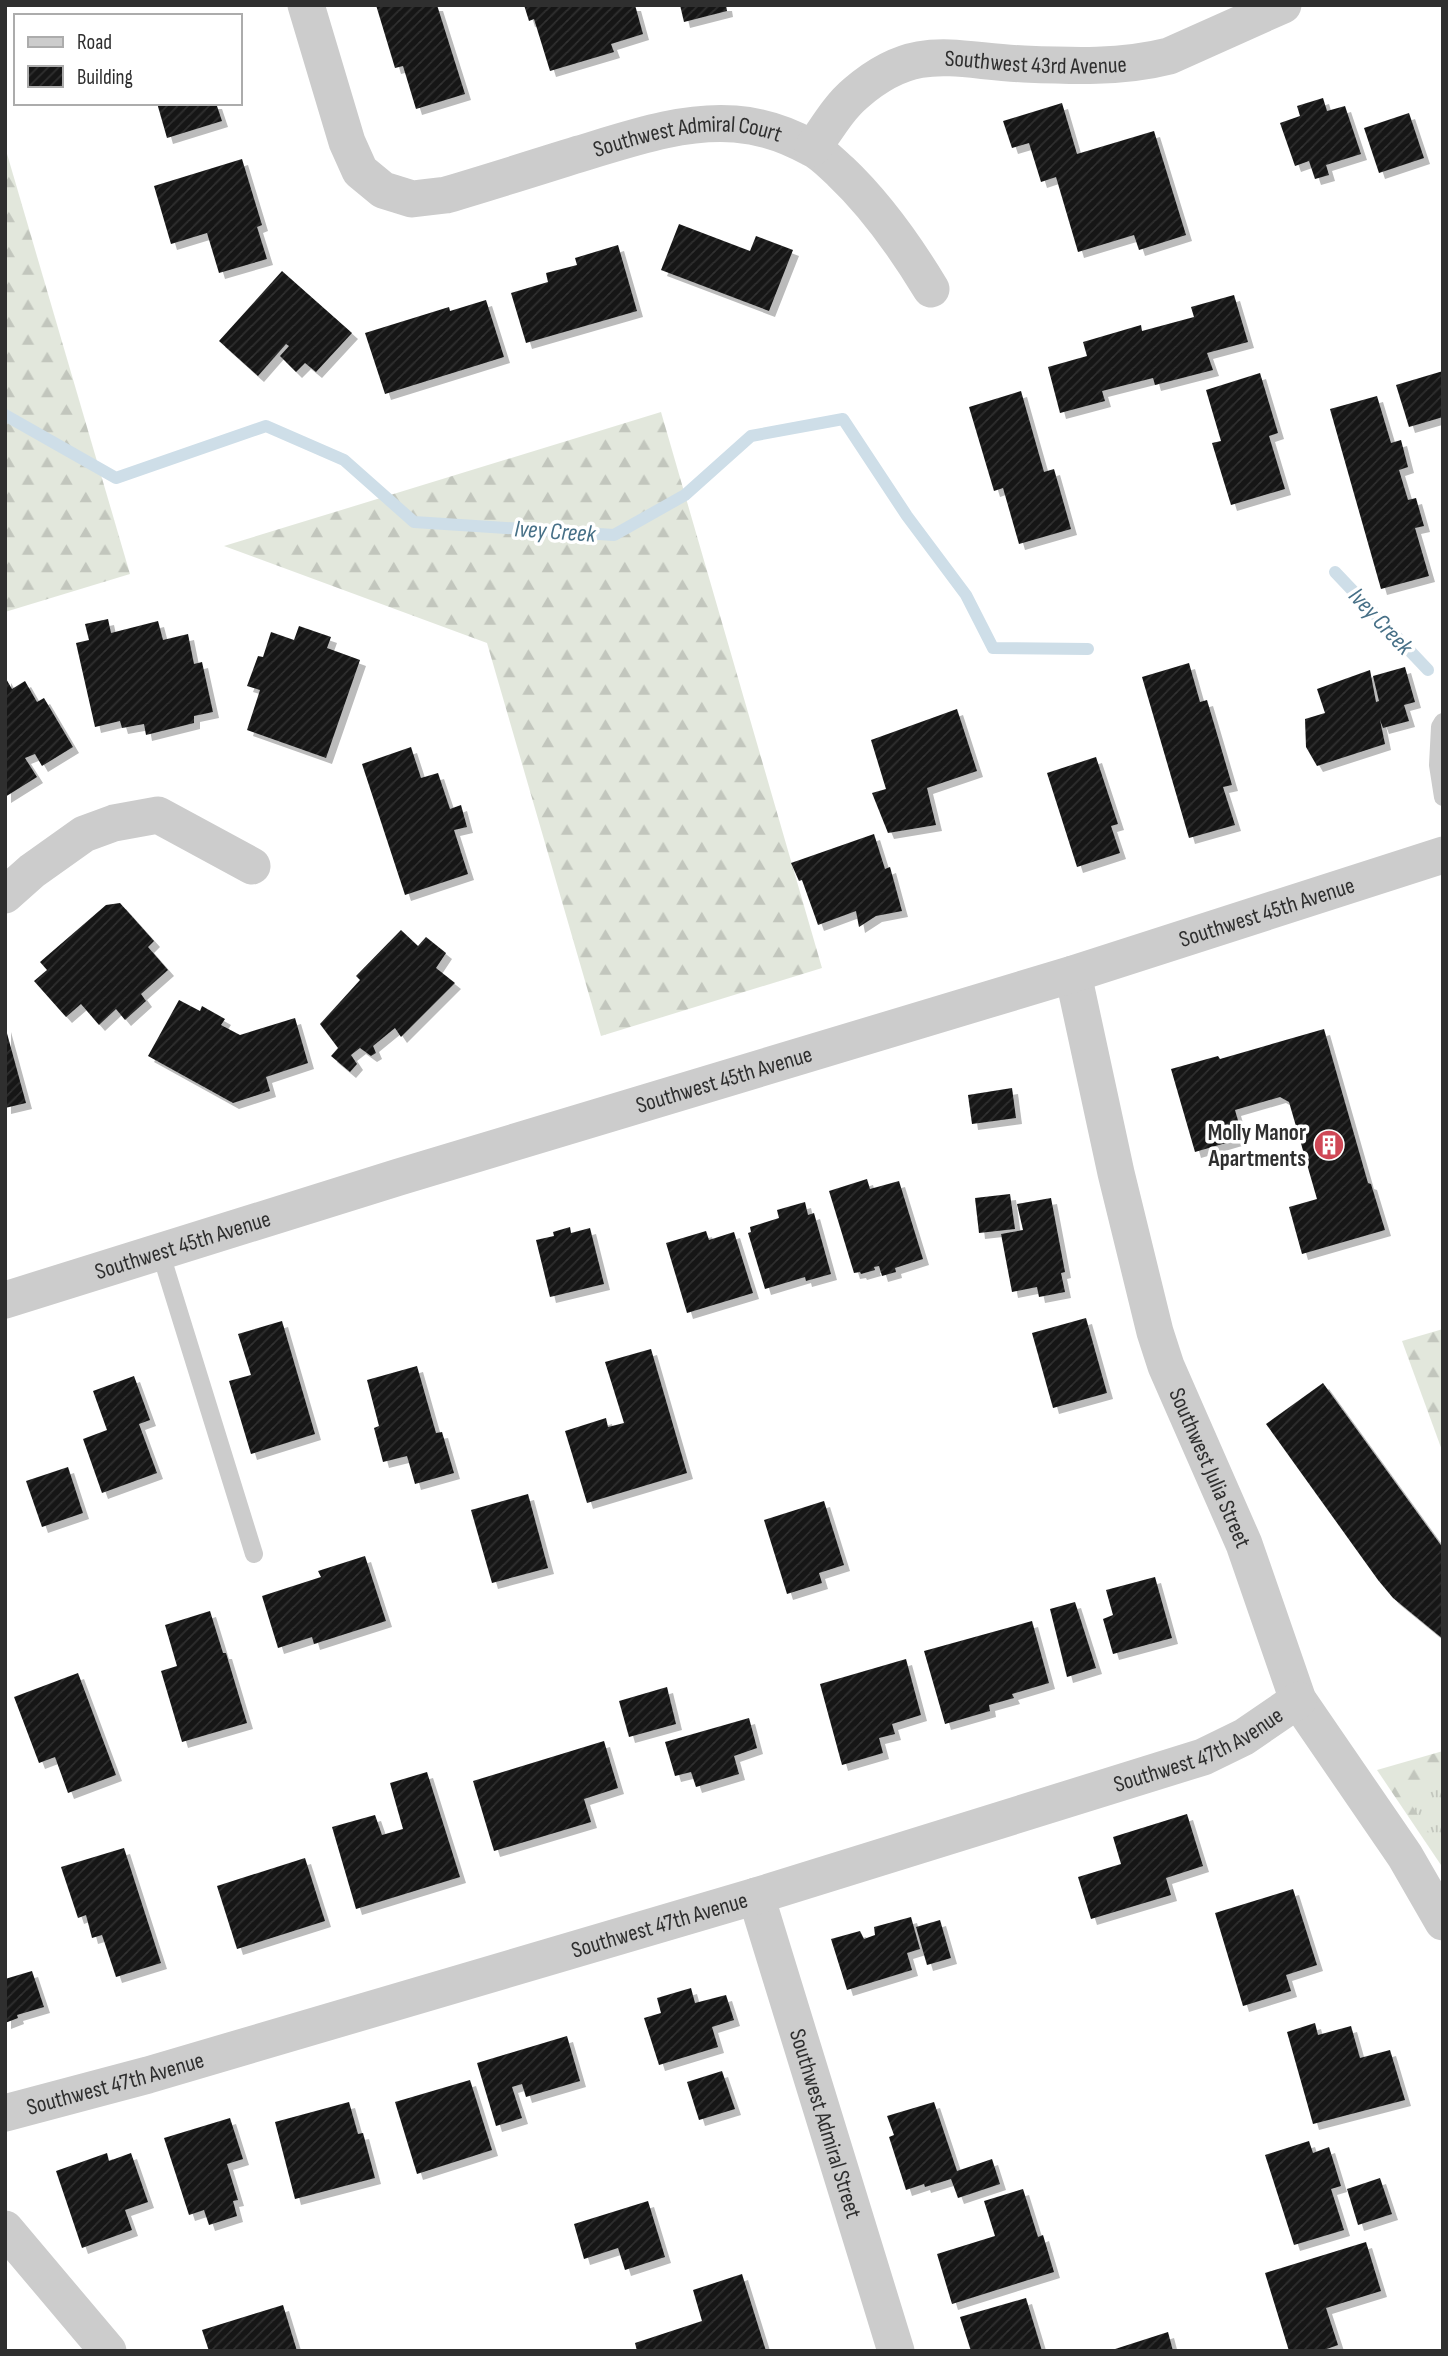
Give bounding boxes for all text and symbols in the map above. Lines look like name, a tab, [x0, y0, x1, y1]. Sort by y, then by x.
legend	[14, 14, 242, 105]
text: Road	[77, 30, 112, 55]
street label: Southwest 43rd Avenue	[944, 45, 1128, 81]
text: Building	[77, 65, 133, 90]
street label: Southwest Admiral Court	[590, 110, 786, 164]
water label: Ivey Creek	[514, 514, 597, 549]
water label: Ivey Creek	[1342, 582, 1420, 662]
street label: Southwest 45th Avenue	[1176, 871, 1358, 954]
street label: Southwest 45th Avenue	[633, 1040, 816, 1120]
place label: Molly Manor Apartments	[1208, 1119, 1306, 1173]
building icon: Molly Manor Apartments	[1312, 1128, 1346, 1162]
street label: Southwest 45th Avenue	[91, 1205, 274, 1286]
street label: Southwest Julia Street	[1162, 1384, 1257, 1552]
street label: Southwest 47th Avenue	[1110, 1702, 1289, 1799]
street label: Southwest 47th Avenue	[568, 1886, 751, 1965]
street label: Southwest Admiral Street	[783, 2026, 867, 2222]
street label: Southwest 47th Avenue	[24, 2046, 207, 2122]

